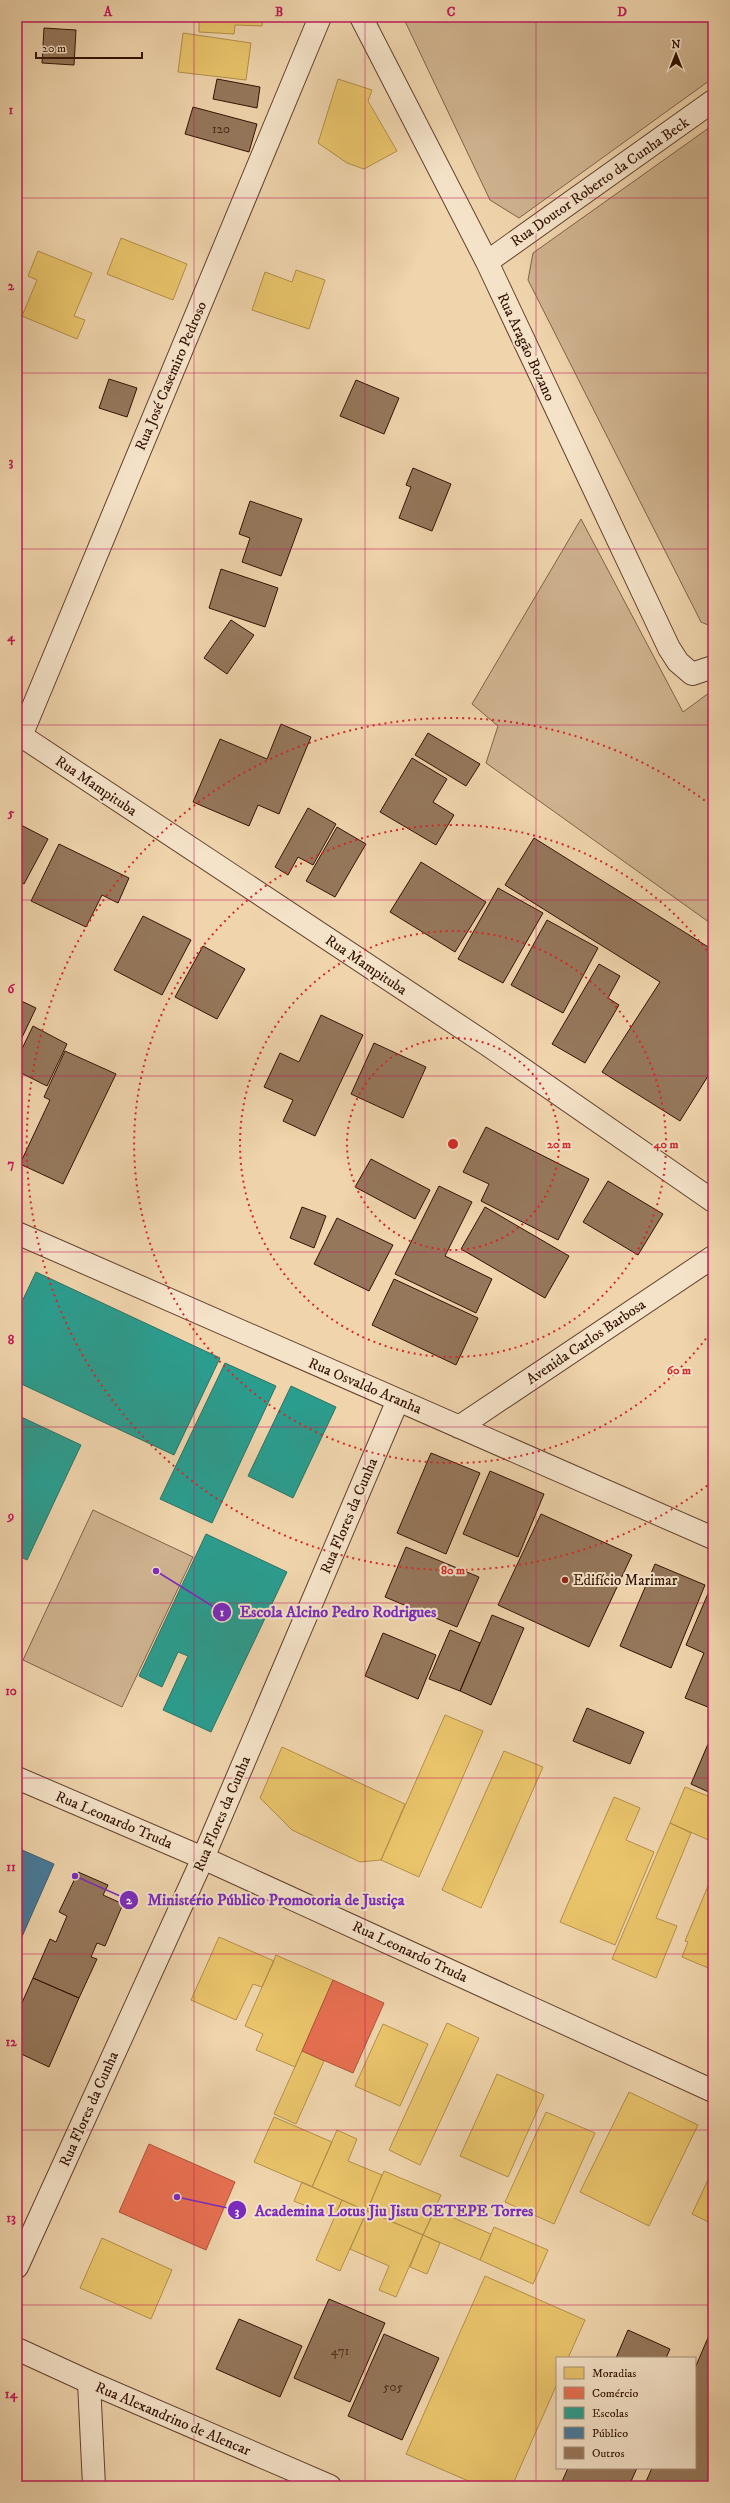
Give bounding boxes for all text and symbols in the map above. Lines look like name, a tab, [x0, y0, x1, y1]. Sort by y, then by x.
text: A	[103, 4, 113, 20]
text: B	[275, 4, 283, 20]
text: C	[447, 4, 456, 20]
text: D	[617, 4, 627, 20]
scale bar	[36, 34, 142, 60]
north arrow	[656, 34, 696, 74]
text: N	[671, 38, 681, 52]
text: 20 m	[42, 41, 66, 56]
text: 1	[9, 102, 14, 118]
street label: Rua Doutor Roberto da Cunha Beck	[507, 113, 694, 251]
house number: 120	[212, 121, 230, 137]
text: 2	[8, 278, 15, 294]
street label: Rua Aragão Bozano	[493, 290, 559, 404]
street label: Rua José Casemiro Pedroso	[131, 298, 211, 454]
text: 3	[9, 454, 14, 470]
text: 4	[6, 629, 15, 646]
street label: Rua Mampituba	[51, 752, 141, 821]
text: 5	[7, 805, 15, 821]
street label: Rua Mampituba	[321, 931, 411, 1000]
text: 6	[8, 981, 16, 997]
centre of rings	[446, 1137, 460, 1151]
text: 20 m	[547, 1137, 571, 1152]
text: 40 m	[653, 1137, 678, 1152]
text: 7	[8, 1156, 15, 1172]
street label: Avenida Carlos Barbosa	[523, 1295, 650, 1389]
text: 8	[8, 1332, 15, 1348]
street label: Rua Osvaldo Aranha	[305, 1354, 425, 1419]
text: 60 m	[667, 1363, 691, 1378]
street label: Rua Flores da Cunha	[316, 1455, 382, 1577]
text: 9	[7, 1508, 14, 1524]
text: 80 m	[441, 1563, 465, 1578]
place label: Edifício Marimar	[573, 1571, 678, 1590]
marker: Edifício Marimar	[560, 1575, 570, 1585]
callout: Escola Alcino Pedro Rodrigues	[212, 1598, 444, 1626]
text: Escola Alcino Pedro Rodrigues	[240, 1602, 437, 1622]
text: 1	[220, 1605, 225, 1620]
text: 10	[5, 1683, 17, 1699]
street label: Rua Flores da Cunha	[189, 1753, 255, 1875]
street label: Rua Leonardo Truda	[53, 1787, 176, 1853]
text: 11	[6, 1859, 16, 1875]
callout: Ministério Público Promotoria de Justiça	[119, 1886, 412, 1914]
text: Ministério Público Promotoria de Justiça	[147, 1890, 406, 1910]
text: 2	[126, 1893, 133, 1908]
street label: Rua Leonardo Truda	[349, 1917, 471, 1987]
text: 12	[5, 2034, 17, 2050]
street label: Rua Flores da Cunha	[55, 2048, 123, 2170]
callout: Academina Lotus Jiu Jistu CETEPE Torres	[227, 2196, 541, 2224]
text: Academina Lotus Jiu Jistu CETEPE Torres	[254, 2201, 534, 2221]
text: 3	[235, 2204, 240, 2219]
text: 13	[6, 2210, 16, 2226]
house number: 471	[331, 2343, 350, 2359]
legend	[556, 2357, 696, 2469]
text: Moradias	[592, 2366, 636, 2381]
street label: Rua Alexandrino de Alencar	[92, 2378, 254, 2461]
house number: 505	[383, 2379, 403, 2395]
text: 14	[5, 2386, 18, 2403]
text: Comércio	[592, 2386, 638, 2401]
text: Escolas	[592, 2406, 628, 2421]
text: Público	[592, 2426, 628, 2441]
text: Outros	[592, 2446, 624, 2461]

